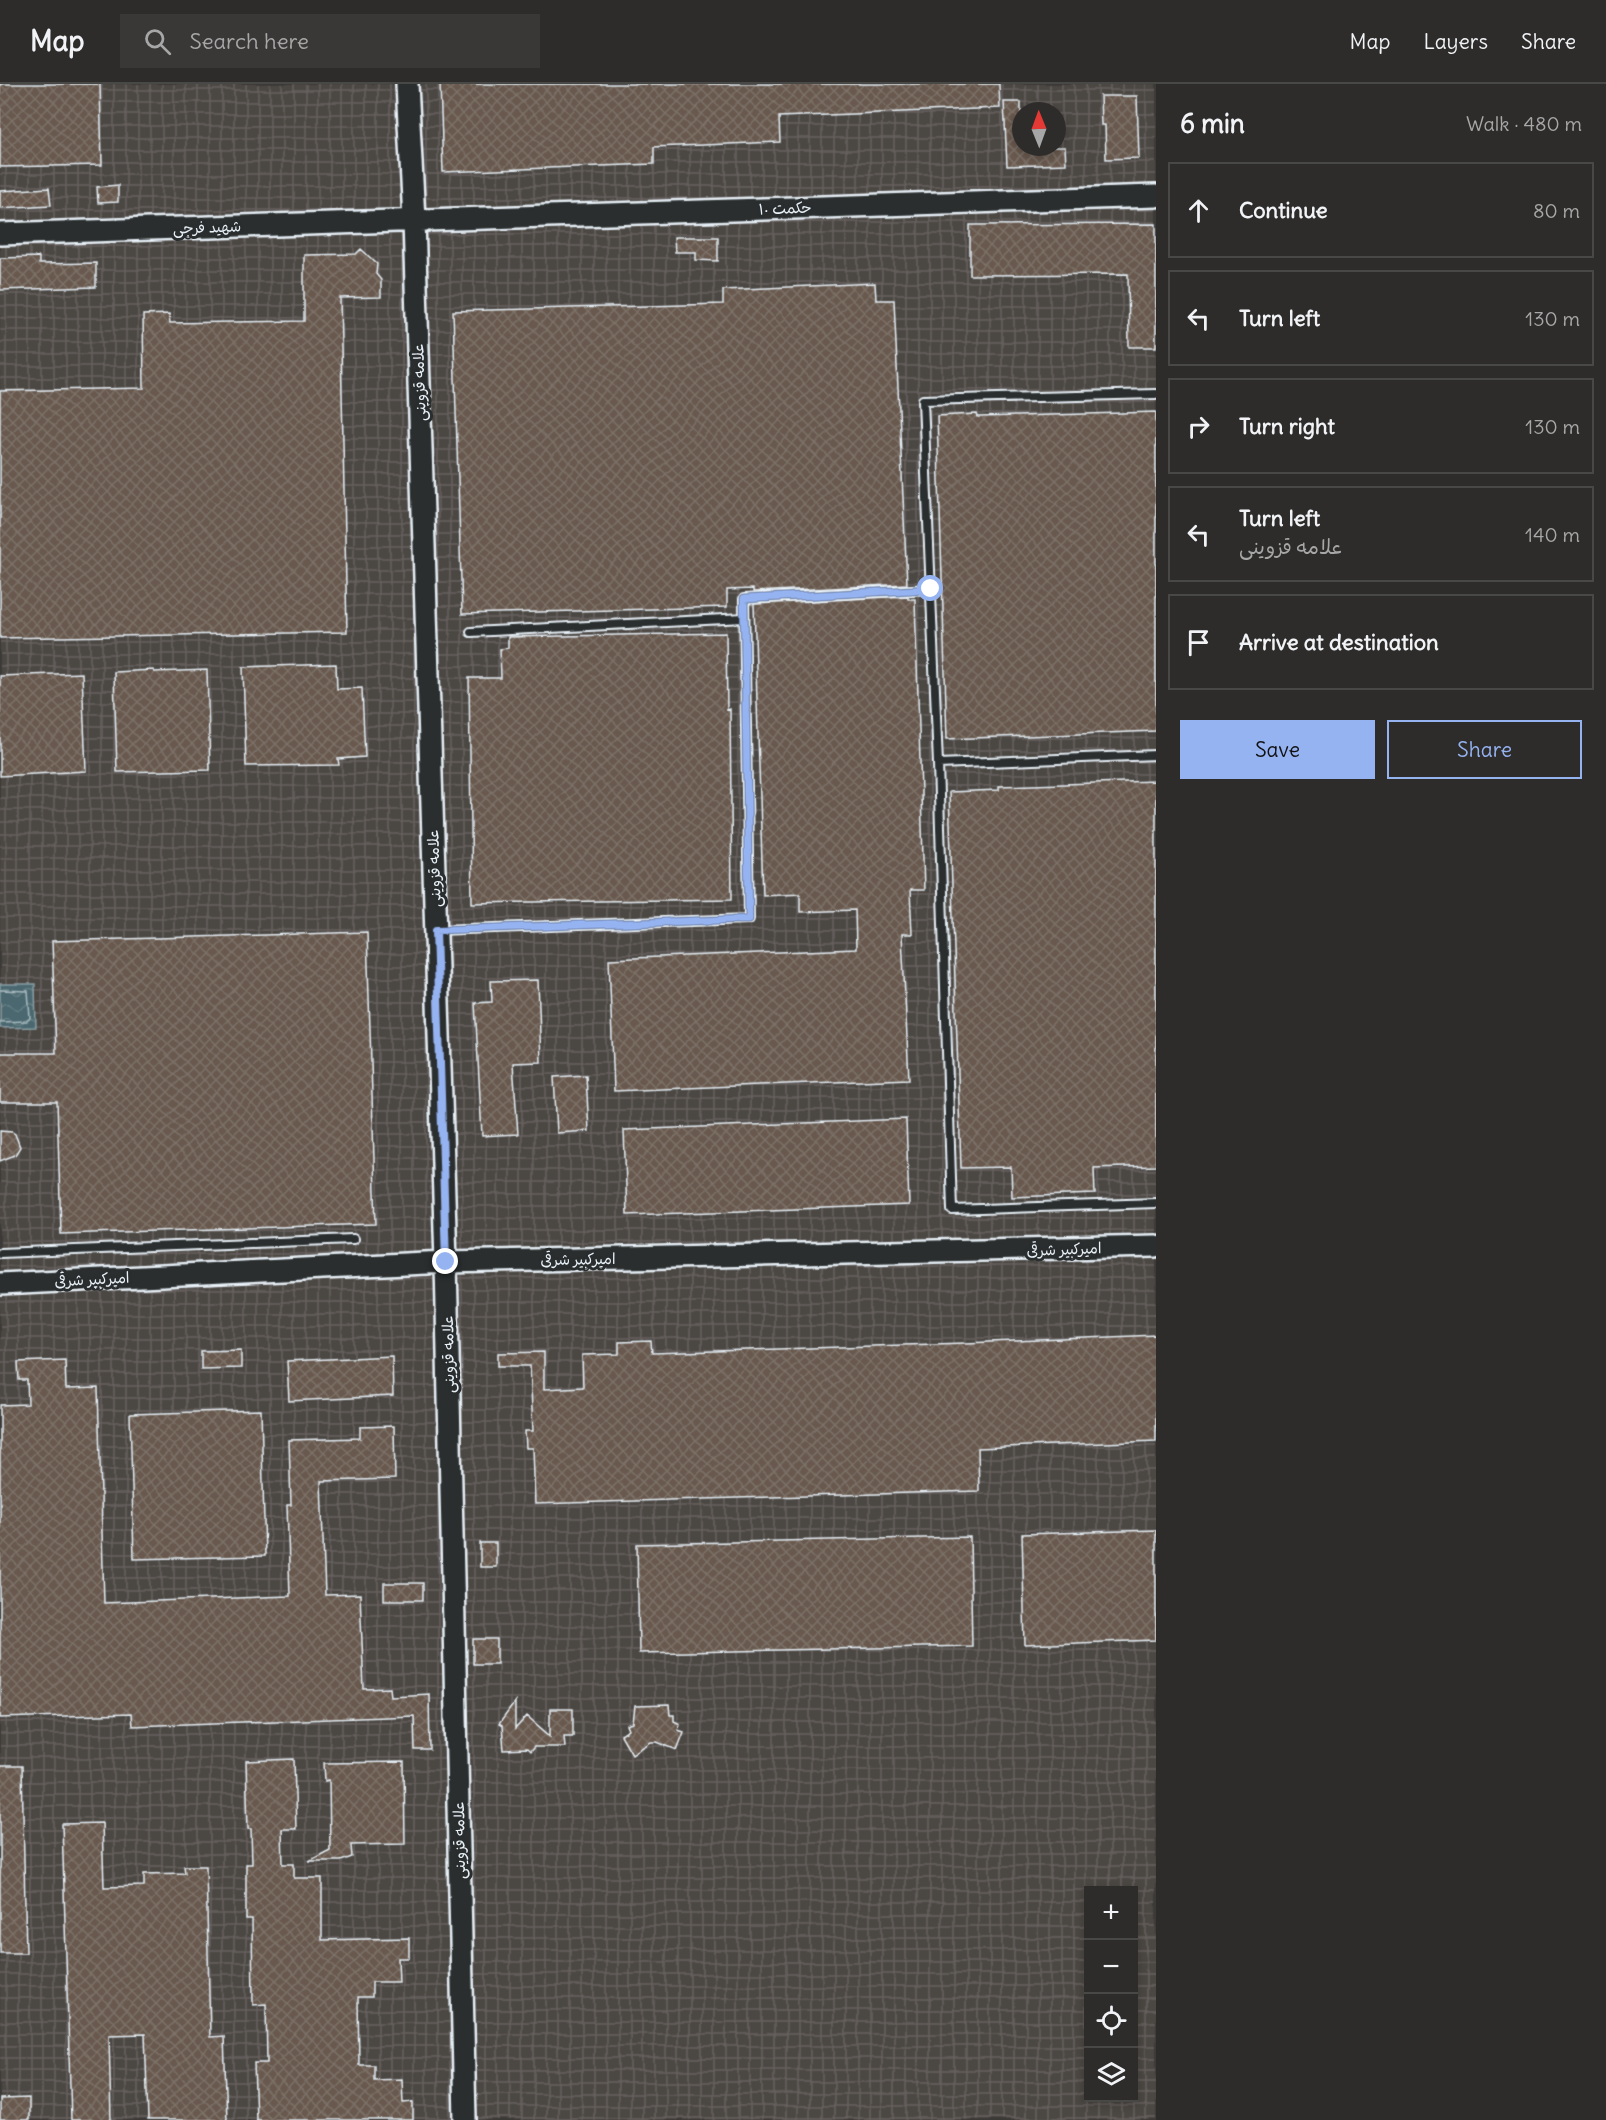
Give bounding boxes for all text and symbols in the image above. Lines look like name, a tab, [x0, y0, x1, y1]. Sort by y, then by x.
search box	[120, 14, 540, 68]
text: Map	[30, 23, 84, 59]
icon: search	[141, 25, 174, 58]
text: Search here	[189, 27, 309, 55]
text: Map	[1350, 28, 1390, 55]
text: Layers	[1423, 28, 1488, 55]
text: Share	[1521, 28, 1576, 55]
north arrow	[1012, 102, 1066, 156]
text: 6 min	[1180, 107, 1245, 140]
text: Walk · 480 m	[1466, 111, 1582, 136]
icon: ahead	[1182, 194, 1215, 227]
text: Continue	[1239, 196, 1328, 224]
street label: حکمت ۱۰	[758, 198, 812, 218]
text: 80 m	[1533, 198, 1580, 223]
street label: شهید فرجی	[173, 216, 241, 239]
icon: left	[1182, 302, 1215, 335]
text: Turn left	[1239, 304, 1320, 332]
text: 130 m	[1525, 306, 1580, 331]
street label: علامه قزوینی	[408, 343, 431, 421]
icon: right	[1182, 410, 1215, 443]
text: Turn right	[1239, 412, 1335, 440]
text: 130 m	[1525, 414, 1580, 439]
text: Turn left	[1239, 504, 1320, 532]
icon: left	[1182, 518, 1215, 551]
text: 140 m	[1525, 522, 1580, 547]
text: علامه قزوینی	[1239, 534, 1343, 559]
route start	[917, 575, 943, 601]
icon: arrive	[1182, 626, 1215, 659]
text: Arrive at destination	[1239, 628, 1439, 656]
button: Save	[1180, 720, 1375, 779]
button: Share	[1387, 720, 1582, 779]
street label: علامه قزوینی	[423, 829, 446, 907]
street label: امیرکبیر شرقی	[1026, 1237, 1102, 1260]
route end	[432, 1248, 458, 1274]
street label: امیرکبیر شرقی	[540, 1248, 616, 1269]
street label: امیرکبیر شرقی	[54, 1267, 130, 1290]
street label: علامه قزوینی	[438, 1315, 459, 1393]
street label: علامه قزوینی	[449, 1801, 470, 1879]
map controls	[1084, 1886, 1138, 2102]
button: +	[1084, 1886, 1138, 1940]
button: −	[1084, 1940, 1138, 1994]
button: locate	[1084, 1994, 1138, 2048]
button: layers	[1084, 2048, 1138, 2102]

